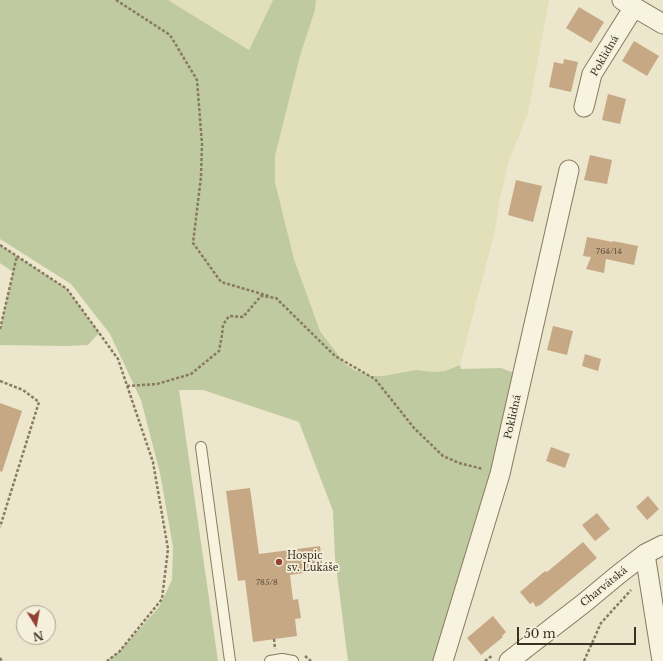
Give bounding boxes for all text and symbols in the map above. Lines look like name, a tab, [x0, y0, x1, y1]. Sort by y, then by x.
street label: Poklidná	[589, 33, 621, 79]
house number: 764/14	[596, 247, 622, 257]
street label: Poklidná	[502, 394, 524, 440]
place label: Hospic sv. Lukáše	[287, 550, 338, 574]
marker: Hospic sv. Lukáše	[274, 557, 284, 567]
street label: Charvátská	[578, 564, 630, 610]
house number: 785/8	[256, 578, 278, 588]
north arrow	[16, 605, 56, 645]
scale bar	[519, 619, 638, 645]
text: 50 m	[524, 626, 556, 641]
text: N	[32, 628, 45, 644]

